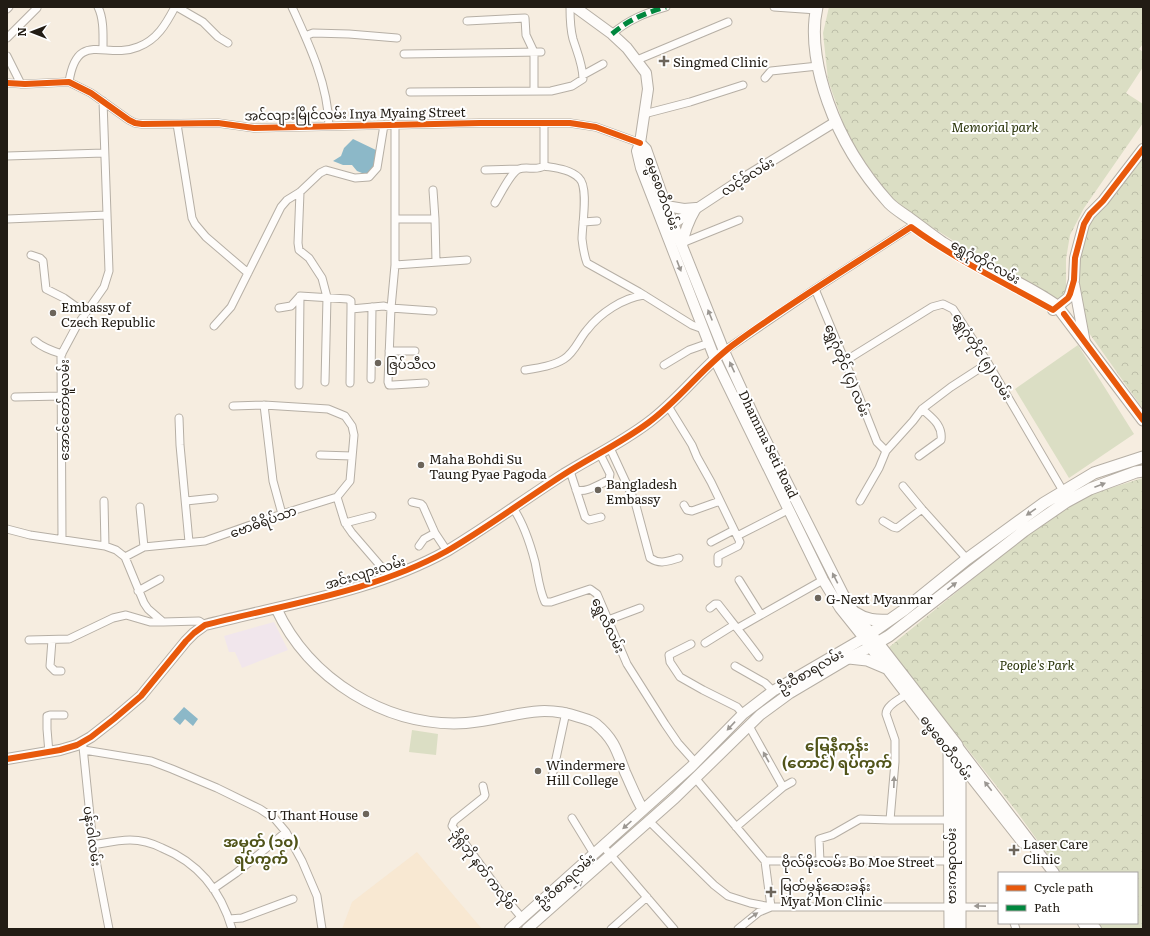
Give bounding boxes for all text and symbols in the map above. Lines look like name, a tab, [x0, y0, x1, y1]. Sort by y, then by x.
north arrow	[12, 12, 52, 52]
text: N	[13, 27, 29, 37]
place label: Singmed Clinic	[673, 52, 768, 71]
marker: Singmed Clinic	[658, 55, 670, 67]
street label: အင်လျားမြိုင်လမ်း Inya Myaing Street	[244, 102, 467, 126]
park label: Memorial park	[951, 117, 1039, 136]
street label: လင့်ခ်လမ်း	[717, 152, 777, 200]
street label: ဓမ္မစေတီလမ်း	[639, 154, 685, 233]
street label: ရွှေဂုံတိုင်လမ်း	[947, 234, 1024, 290]
one-way arrow	[676, 261, 682, 273]
place label: Embassy of Czech Republic	[61, 297, 156, 331]
marker: Embassy of Czech Republic	[48, 308, 58, 318]
one-way arrow	[707, 308, 713, 320]
street label: ရွှေဂုံတိုင် (၅) လမ်း	[947, 309, 1017, 404]
street label: ရွှေဂုံတိုင် (၄) လမ်း	[819, 321, 875, 420]
place label: ဇြပ်သီလ	[386, 354, 436, 375]
marker: ဇြပ်သီလ	[373, 358, 383, 368]
street label: အောင်တော်မူလမ်း	[54, 359, 75, 461]
one-way arrow	[729, 361, 735, 372]
street label: Dhamma Seti Road	[735, 387, 803, 501]
place label: Maha Bohdi Su Taung Pyae Pagoda	[429, 449, 547, 483]
marker: Maha Bohdi Su Taung Pyae Pagoda	[416, 460, 426, 470]
place label: Bangladesh Embassy	[606, 474, 678, 508]
one-way arrow	[1095, 482, 1107, 488]
marker: Bangladesh Embassy	[593, 485, 603, 495]
street label: ဗောဓိရိပ်သာ	[227, 500, 300, 544]
one-way arrow	[1026, 508, 1036, 516]
street label: အင်းလျားလမ်း	[322, 551, 408, 595]
one-way arrow	[832, 573, 838, 584]
one-way arrow	[947, 582, 958, 590]
place label: G-Next Myanmar	[826, 589, 934, 608]
marker: G-Next Myanmar	[813, 593, 823, 603]
street label: ရွှေလီလမ်း	[586, 594, 630, 657]
street label: ဦးဝီစာရလမ်း	[773, 643, 848, 698]
park label: People's Park	[999, 655, 1076, 674]
street label: ဓမ္မစေတီလမ်း	[914, 711, 978, 785]
one-way arrow	[727, 721, 736, 731]
district label: မြေနီကုန်း (တောင်) ရပ်ကွက်	[782, 733, 892, 775]
one-way arrow	[763, 751, 770, 763]
place label: Windermere Hill College	[546, 755, 626, 789]
marker: Windermere Hill College	[533, 766, 543, 776]
one-way arrow	[891, 775, 897, 788]
one-way arrow	[984, 781, 992, 792]
street label: ပန်းဝါလမ်း	[77, 805, 107, 868]
place label: U Thant House	[267, 805, 358, 824]
marker: U Thant House	[361, 809, 371, 819]
one-way arrow	[622, 820, 632, 829]
street label: ဒိုရိုဘို နတ် ကလိုစ်	[446, 825, 521, 915]
street label: ဗားကရာလမ်း	[941, 828, 962, 904]
district label: အမှတ် (၁၀) ရပ်ကွက်	[223, 829, 299, 871]
place label: Laser Care Clinic	[1023, 834, 1088, 868]
marker: Laser Care Clinic	[1008, 844, 1020, 856]
street label: ဦးဝီစာရလမ်း	[531, 848, 600, 913]
street label: ဗိုလ်မိုးလမ်း Bo Moe Street	[782, 852, 935, 873]
legend	[998, 872, 1138, 924]
place label: မြတ်မွန်ဆေးခန်း Myat Mon Clinic	[780, 876, 883, 910]
text: Cycle path	[1034, 878, 1094, 896]
one-way arrow	[573, 880, 583, 890]
marker: မြတ်မွန်ဆေးခန်း Myat Mon Clinic	[765, 886, 777, 898]
text: Path	[1034, 898, 1060, 916]
one-way arrow	[974, 903, 986, 910]
one-way arrow	[748, 912, 758, 920]

